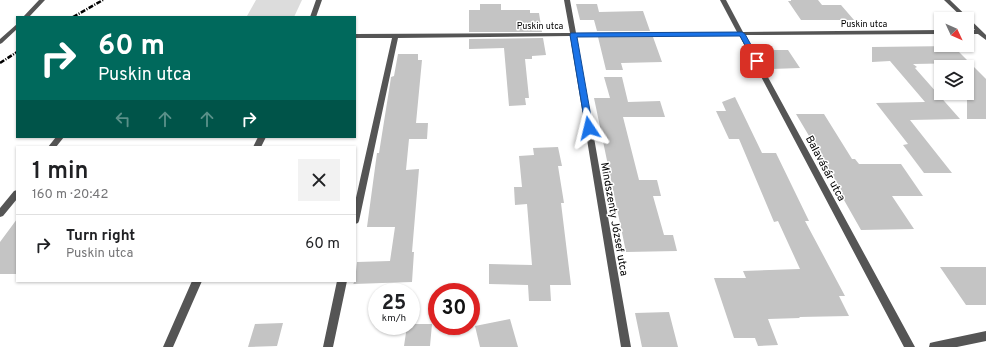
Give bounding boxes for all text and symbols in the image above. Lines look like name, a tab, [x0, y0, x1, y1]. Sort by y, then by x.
north arrow	[934, 12, 974, 52]
map controls	[934, 12, 974, 100]
street label: Puskin utca	[841, 19, 888, 30]
street label: Puskin utca	[517, 21, 564, 32]
text: 60 m	[98, 29, 165, 65]
icon: right	[32, 32, 84, 84]
pin	[740, 44, 774, 78]
icon: arrive	[746, 50, 768, 72]
button: layers	[934, 60, 974, 100]
text: Puskin utca	[98, 64, 191, 87]
position arrow	[568, 107, 610, 149]
icon: left	[112, 108, 134, 130]
icon: ahead	[154, 108, 176, 130]
icon: ahead	[196, 108, 218, 130]
icon: right	[238, 108, 260, 130]
street label: Balavásár utca	[802, 133, 848, 204]
text: 1 min	[32, 157, 89, 187]
button: close	[298, 159, 340, 201]
street label: Mindszenty József utca	[597, 161, 631, 277]
text: 160 m · 20:42	[32, 187, 108, 203]
text: Turn right	[66, 227, 135, 246]
icon: right	[32, 234, 54, 256]
text: 60 m	[305, 235, 340, 254]
text: Puskin utca	[66, 246, 133, 262]
speed limit sign: 30	[428, 283, 480, 335]
text: 25	[382, 291, 406, 317]
text: km/h	[382, 312, 406, 325]

